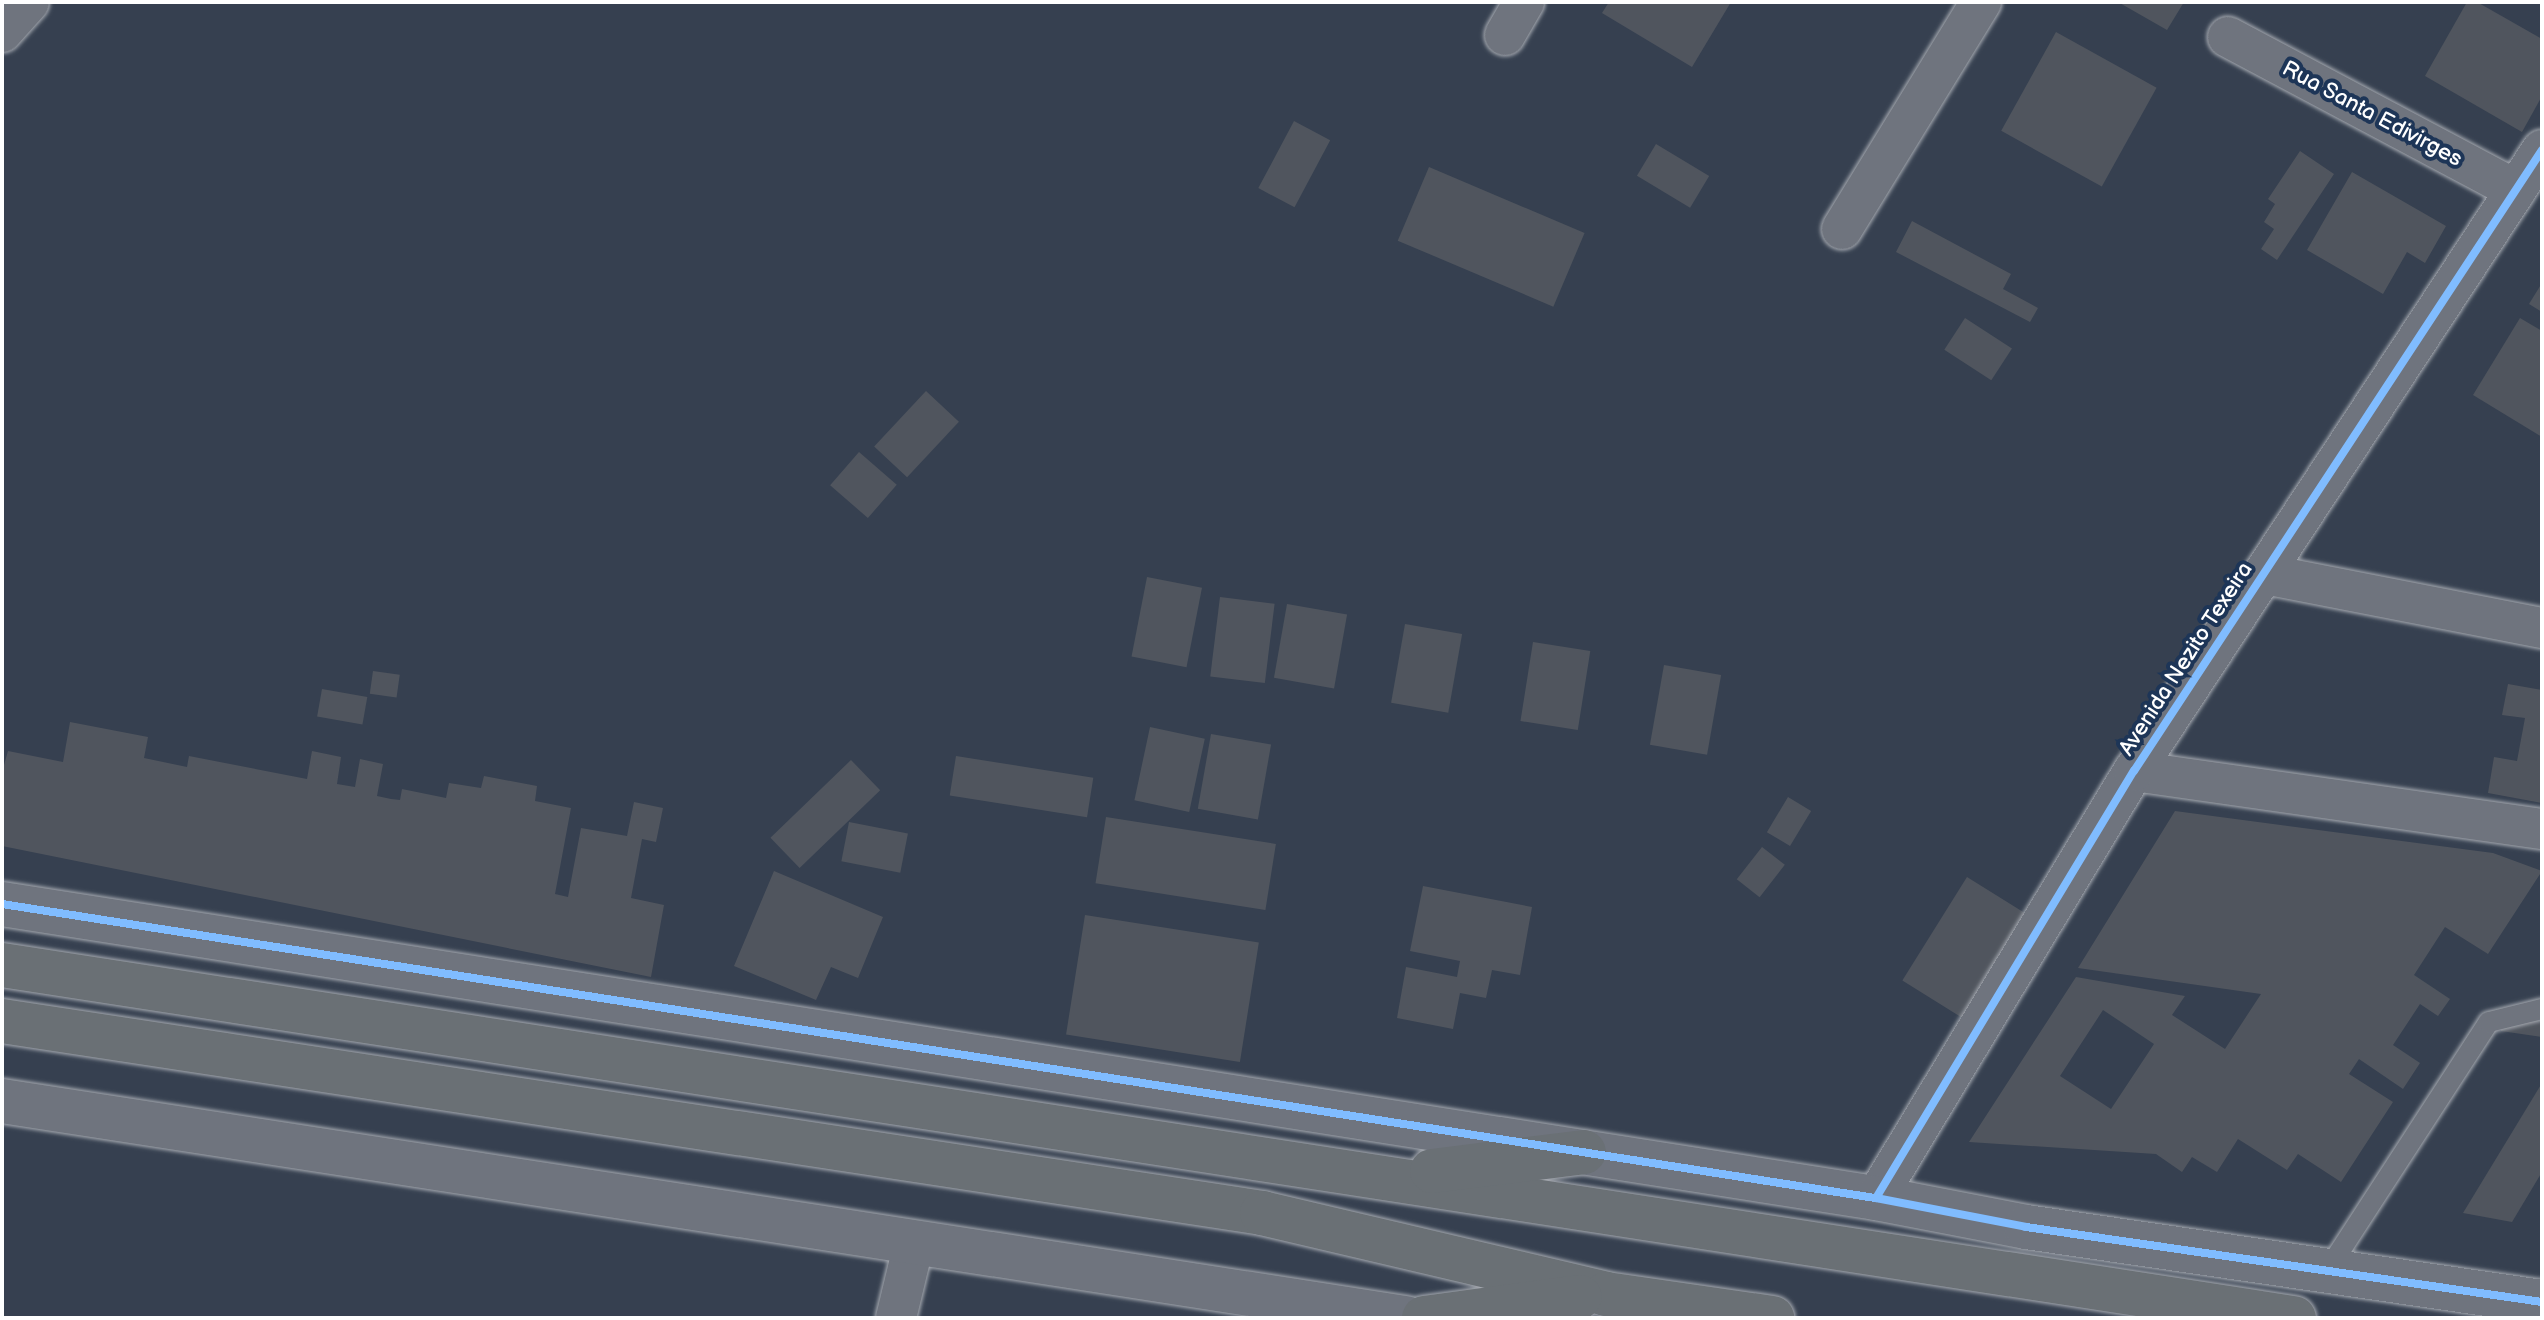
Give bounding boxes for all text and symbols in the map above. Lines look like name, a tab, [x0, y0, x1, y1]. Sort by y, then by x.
street label: Rua Santa Edivirges	[2277, 55, 2467, 173]
street label: Avenida Nezito Texeira	[2113, 557, 2259, 761]

